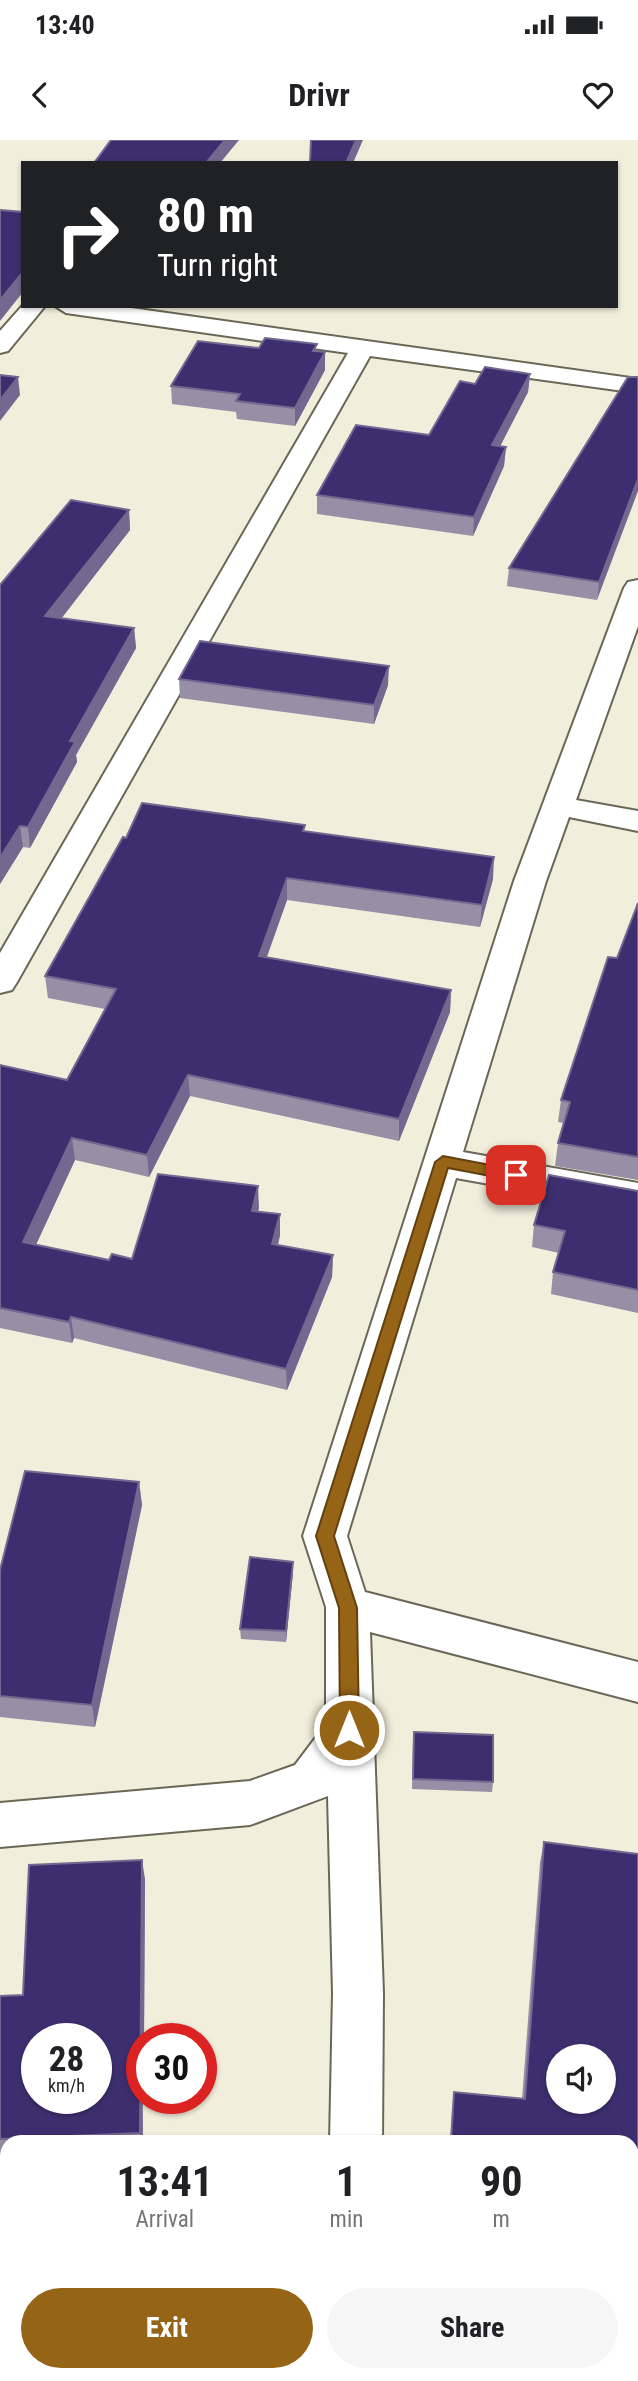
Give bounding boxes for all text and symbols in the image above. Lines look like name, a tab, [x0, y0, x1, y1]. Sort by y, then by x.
text: 13:40	[35, 10, 95, 40]
icon: back	[21, 76, 59, 114]
text: Drivr	[288, 76, 350, 114]
icon: heart	[579, 76, 617, 114]
text: 80 m	[157, 187, 254, 244]
icon: right	[42, 189, 133, 280]
text: Turn right	[157, 246, 278, 284]
pin	[486, 1145, 546, 1205]
icon: arrive	[497, 1156, 535, 1194]
position arrow	[312, 1693, 386, 1767]
speed limit sign: 30	[126, 2023, 217, 2114]
text: 28	[49, 2039, 84, 2080]
map controls	[546, 2044, 616, 2114]
button: sound	[546, 2044, 616, 2114]
text: km/h	[48, 2075, 85, 2096]
text: 13:41	[117, 2157, 213, 2206]
text: 1	[336, 2157, 357, 2206]
text: 90	[480, 2157, 522, 2206]
text: Arrival	[136, 2206, 194, 2233]
text: min	[330, 2206, 363, 2233]
text: m	[492, 2206, 510, 2233]
button: Exit	[21, 2288, 313, 2368]
button: Share	[327, 2288, 618, 2368]

